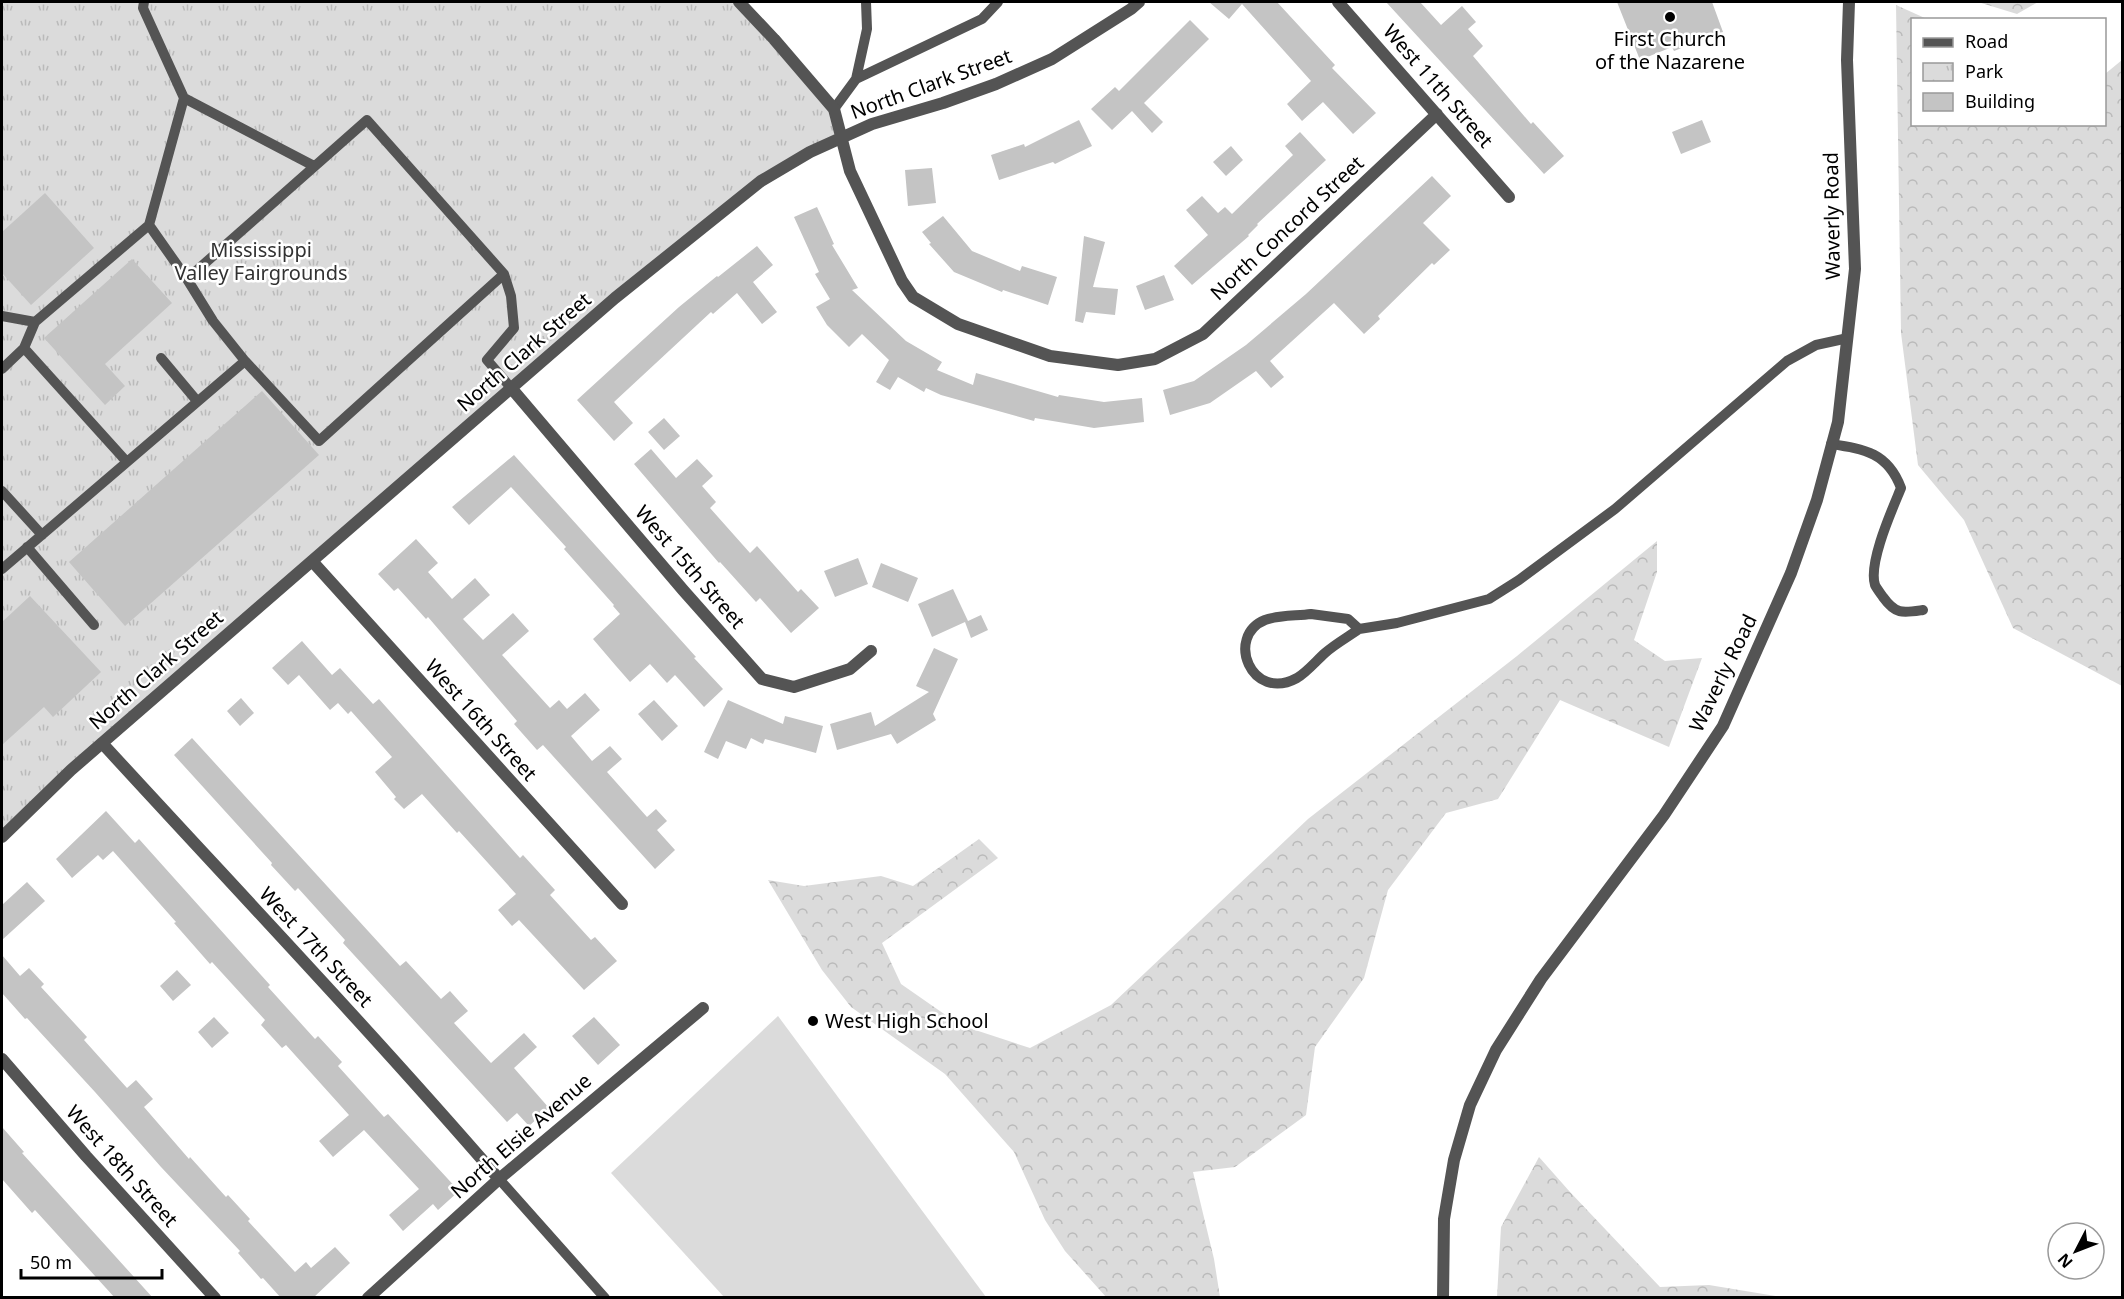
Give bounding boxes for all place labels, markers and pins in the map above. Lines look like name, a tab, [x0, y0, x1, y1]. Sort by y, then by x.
marker: First Church of the Nazarene	[1663, 10, 1677, 24]
place label: First Church of the Nazarene	[1595, 25, 1745, 75]
place label: West High School	[825, 1007, 989, 1034]
marker: West High School	[806, 1014, 820, 1028]

